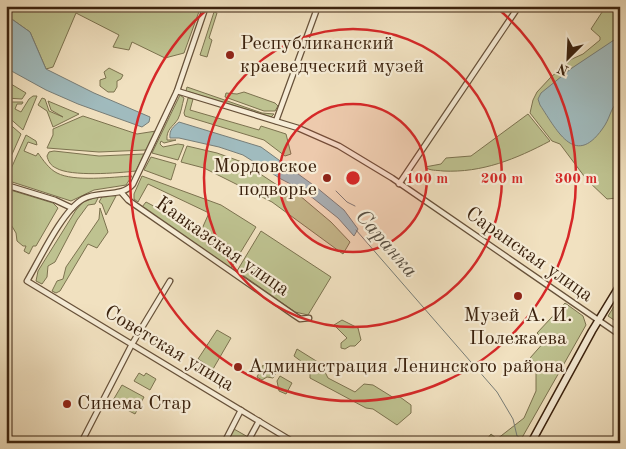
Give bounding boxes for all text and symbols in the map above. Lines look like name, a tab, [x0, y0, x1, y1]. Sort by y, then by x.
north arrow	[544, 32, 594, 82]
place label: Республиканский краеведческий музей	[240, 34, 424, 77]
marker: Республиканский краеведческий музей	[224, 49, 236, 61]
text: N	[555, 60, 571, 78]
place label: Мордовское подворье	[213, 157, 317, 200]
centre of rings	[344, 169, 362, 187]
marker: Мордовское подворье	[321, 172, 333, 184]
text: 100 m	[406, 172, 448, 187]
text: 200 m	[481, 172, 523, 187]
text: 300 m	[555, 172, 597, 187]
street label: Кавказская улица	[151, 193, 293, 301]
street label: Саранская улица	[462, 204, 596, 306]
water label: Саранка	[351, 206, 421, 282]
marker: Музей А. И. Полежаева	[512, 290, 524, 302]
street label: Советская улица	[101, 302, 237, 396]
place label: Музей А. И. Полежаева	[463, 306, 573, 349]
place label: Администрация Ленинского района	[248, 357, 564, 377]
marker: Администрация Ленинского района	[232, 361, 244, 373]
place label: Синема Стар	[77, 394, 191, 414]
marker: Синема Стар	[61, 398, 73, 410]

